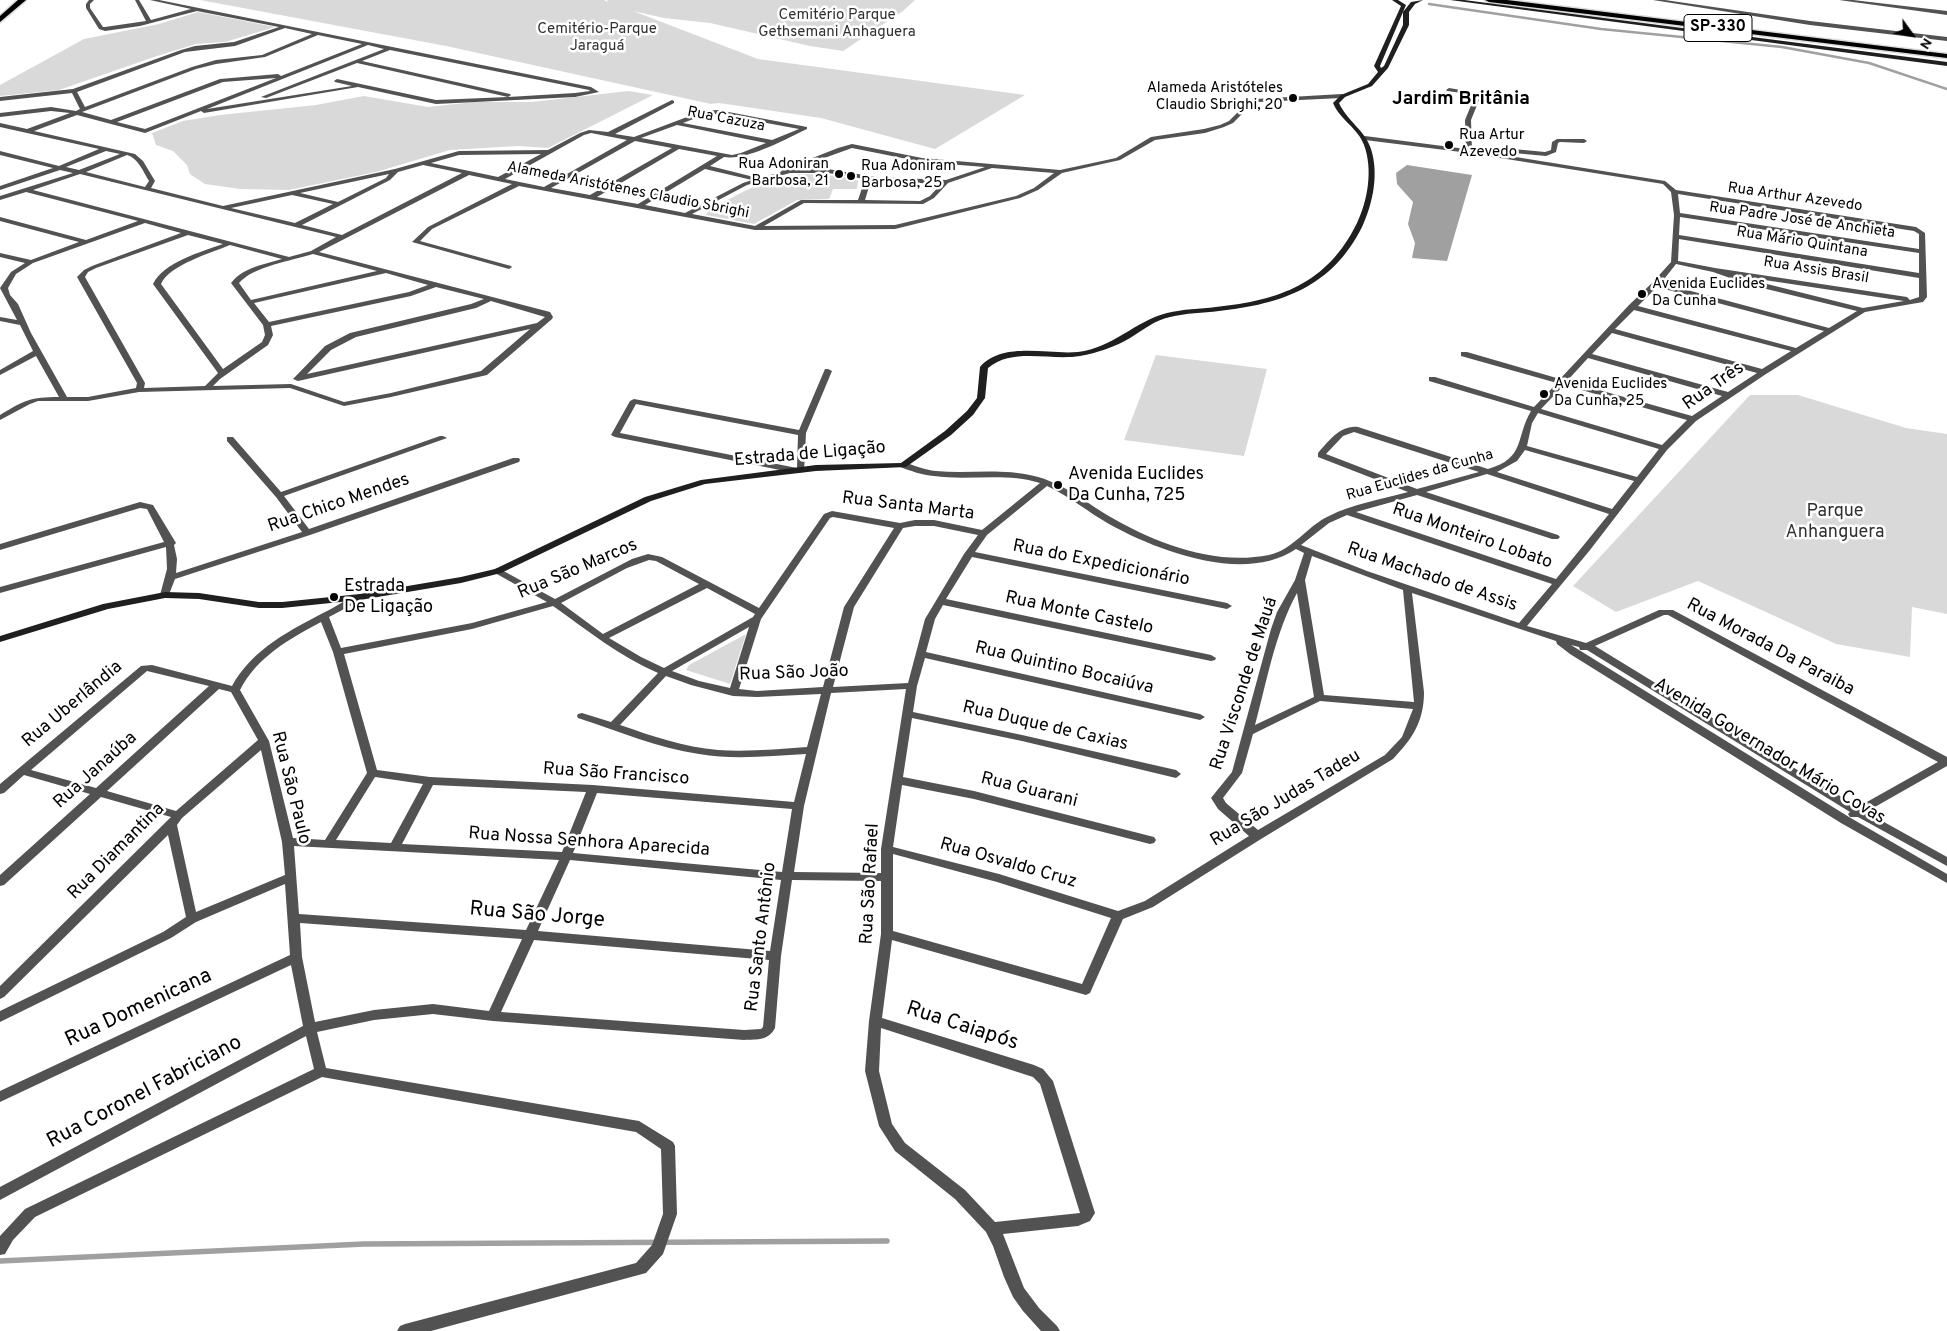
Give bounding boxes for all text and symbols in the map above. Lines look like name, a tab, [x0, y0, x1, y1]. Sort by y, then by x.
park label: Cemitério Parque Gethsemani Anhaguera	[758, 7, 916, 42]
north arrow	[1887, 10, 1937, 60]
road number: SP-330	[1684, 14, 1752, 42]
park label: Cemitério-Parque Jaraguá	[537, 21, 657, 56]
text: N	[1915, 34, 1935, 52]
place label: Alameda Aristóteles Claudio Sbrighi, 20	[1147, 80, 1283, 115]
district label: Jardim Britânia	[1392, 89, 1530, 111]
marker: Alameda Aristóteles Claudio Sbrighi, 20	[1287, 92, 1299, 104]
street label: Rua Cazuza	[686, 104, 766, 136]
place label: Rua Artur Azevedo	[1459, 127, 1525, 162]
marker: Rua Artur Azevedo	[1443, 139, 1455, 151]
place label: Rua Adoniran Barbosa, 21	[738, 156, 829, 191]
place label: Rua Adoniram Barbosa, 25	[861, 158, 956, 193]
street label: Alameda Aristótenes Claudio Sbrighi	[505, 159, 751, 223]
marker: Rua Adoniran Barbosa, 21	[833, 168, 845, 180]
marker: Rua Adoniram Barbosa, 25	[845, 170, 857, 182]
street label: Rua Arthur Azevedo	[1727, 180, 1863, 216]
street label: Rua Padre José de Anchieta	[1708, 199, 1896, 243]
street label: Rua Mário Quintana	[1735, 224, 1869, 262]
street label: Rua Assis Brasil	[1762, 254, 1870, 288]
place label: Avenida Euclides Da Cunha	[1652, 276, 1765, 311]
marker: Avenida Euclides Da Cunha	[1636, 288, 1648, 300]
street label: Rua Três	[1679, 358, 1749, 416]
place label: Avenida Euclides Da Cunha, 25	[1554, 376, 1667, 411]
marker: Avenida Euclides Da Cunha, 25	[1538, 388, 1550, 400]
street label: Estrada de Ligação	[733, 438, 887, 472]
street label: Rua Euclides da Cunha	[1344, 446, 1496, 506]
place label: Avenida Euclides Da Cunha, 725	[1068, 464, 1204, 506]
street label: Rua Chico Mendes	[265, 470, 413, 538]
marker: Avenida Euclides Da Cunha, 725	[1052, 479, 1064, 491]
street label: Rua Santa Marta	[841, 488, 975, 526]
street label: Rua Monteiro Lobato	[1389, 499, 1555, 575]
park label: Parque Anhanguera	[1786, 501, 1884, 544]
street label: Rua São Marcos	[515, 535, 641, 605]
street label: Rua do Expedicionário	[1011, 536, 1191, 592]
street label: Rua Machado de Assis	[1344, 539, 1520, 617]
place label: Estrada De Ligação	[344, 576, 433, 618]
street label: Rua Monte Castelo	[1003, 588, 1155, 640]
marker: Estrada De Ligação	[328, 591, 340, 603]
street label: Rua Visconde de Mauá	[1207, 595, 1283, 773]
street label: Rua Morada Da Paraiba	[1682, 595, 1858, 701]
street label: Rua Quintino Bocaiúva	[973, 638, 1155, 700]
street label: Rua Uberlândia	[19, 657, 127, 753]
street label: Rua São João	[739, 661, 849, 687]
street label: Avenida Governador Mário Covas	[1649, 674, 1889, 830]
street label: Rua Duque de Caxias	[960, 697, 1130, 757]
street label: Rua Janaúba	[50, 728, 142, 814]
street label: Rua São Paulo	[266, 729, 314, 847]
street label: Rua São Judas Tadeu	[1207, 746, 1365, 852]
street label: Rua São Francisco	[542, 759, 690, 791]
street label: Rua Guarani	[978, 769, 1080, 813]
street label: Rua Diamantina	[64, 799, 170, 905]
street label: Rua São Rafael	[857, 823, 885, 945]
street label: Rua Nossa Senhora Aparecida	[468, 824, 710, 862]
street label: Rua Osvaldo Cruz	[937, 834, 1079, 894]
street label: Rua Santo Antônio	[742, 861, 782, 1013]
street label: Rua São Jorge	[468, 898, 606, 934]
street label: Rua Domenicana	[62, 964, 216, 1054]
street label: Rua Caiapós	[903, 997, 1021, 1057]
street label: Rua Coronel Fabriciano	[43, 1031, 247, 1155]

